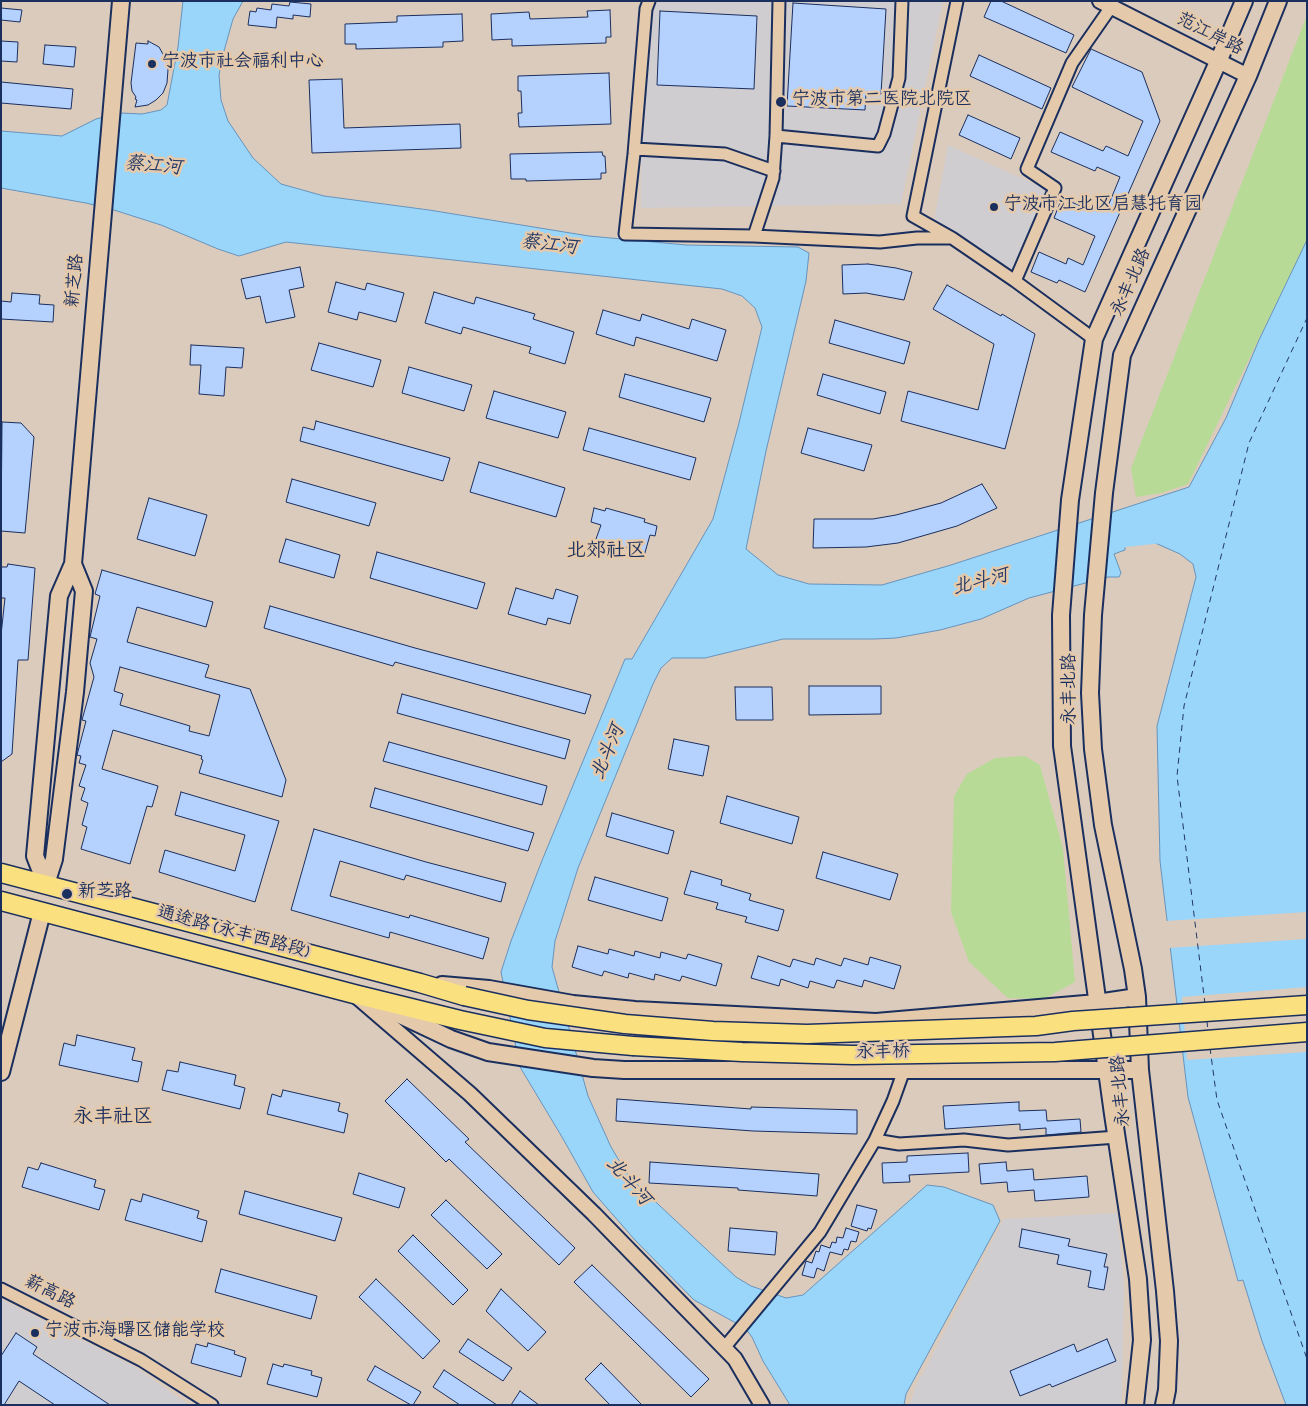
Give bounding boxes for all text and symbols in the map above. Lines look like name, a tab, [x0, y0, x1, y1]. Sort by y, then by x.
street label: 范江岸路	[1172, 10, 1246, 62]
place label: 宁波市社会福利中心	[162, 53, 324, 75]
marker: 宁波市社会福利中心	[146, 58, 158, 70]
place label: 宁波市第二医院北院区	[792, 91, 972, 113]
marker: 宁波市第二医院北院区	[774, 95, 788, 109]
water label: 蔡江河	[124, 154, 182, 182]
place label: 宁波市江北区启慧托育园	[1004, 196, 1202, 218]
marker: 宁波市江北区启慧托育园	[988, 201, 1000, 213]
water label: 蔡江河	[519, 232, 579, 262]
street label: 永丰北路	[1108, 246, 1158, 320]
street label: 新芝路	[64, 253, 90, 309]
district label: 北郊社区	[566, 541, 646, 565]
water label: 北斗河	[951, 566, 1011, 602]
street label: 永丰北路	[1061, 653, 1083, 725]
water label: 北斗河	[588, 722, 632, 784]
place label: 新芝路	[78, 883, 132, 905]
marker: 新芝路	[60, 887, 74, 901]
street label: 通途路 (永丰西路段)	[154, 903, 312, 965]
street label: 永丰桥	[856, 1043, 910, 1065]
street label: 永丰北路	[1109, 1054, 1137, 1128]
district label: 永丰社区	[73, 1107, 153, 1131]
water label: 北斗河	[600, 1154, 654, 1212]
street label: 薪高路	[20, 1272, 78, 1316]
place label: 宁波市海曙区储能学校	[45, 1322, 225, 1344]
marker: 宁波市海曙区储能学校	[29, 1327, 41, 1339]

